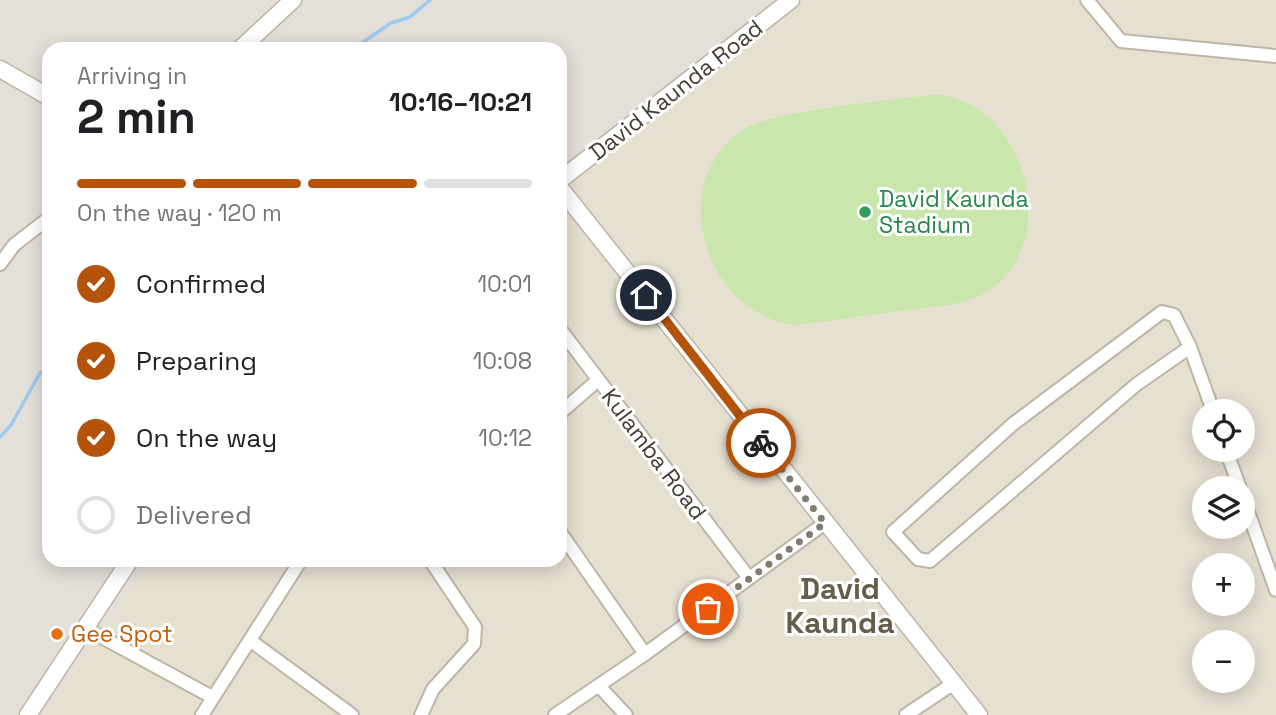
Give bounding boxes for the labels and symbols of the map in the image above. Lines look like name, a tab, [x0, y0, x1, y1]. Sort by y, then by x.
street label: David Kaunda Road	[583, 13, 769, 167]
place label: David Kaunda Stadium	[879, 184, 1029, 240]
marker: David Kaunda Stadium	[857, 204, 873, 220]
pin	[616, 265, 676, 325]
street label: Kulamba Road	[595, 382, 713, 526]
courier	[726, 408, 796, 478]
district label: David Kaunda	[785, 569, 895, 642]
pin	[678, 579, 738, 639]
place label: Gee Spot	[71, 619, 173, 649]
marker: Gee Spot	[49, 626, 65, 642]

